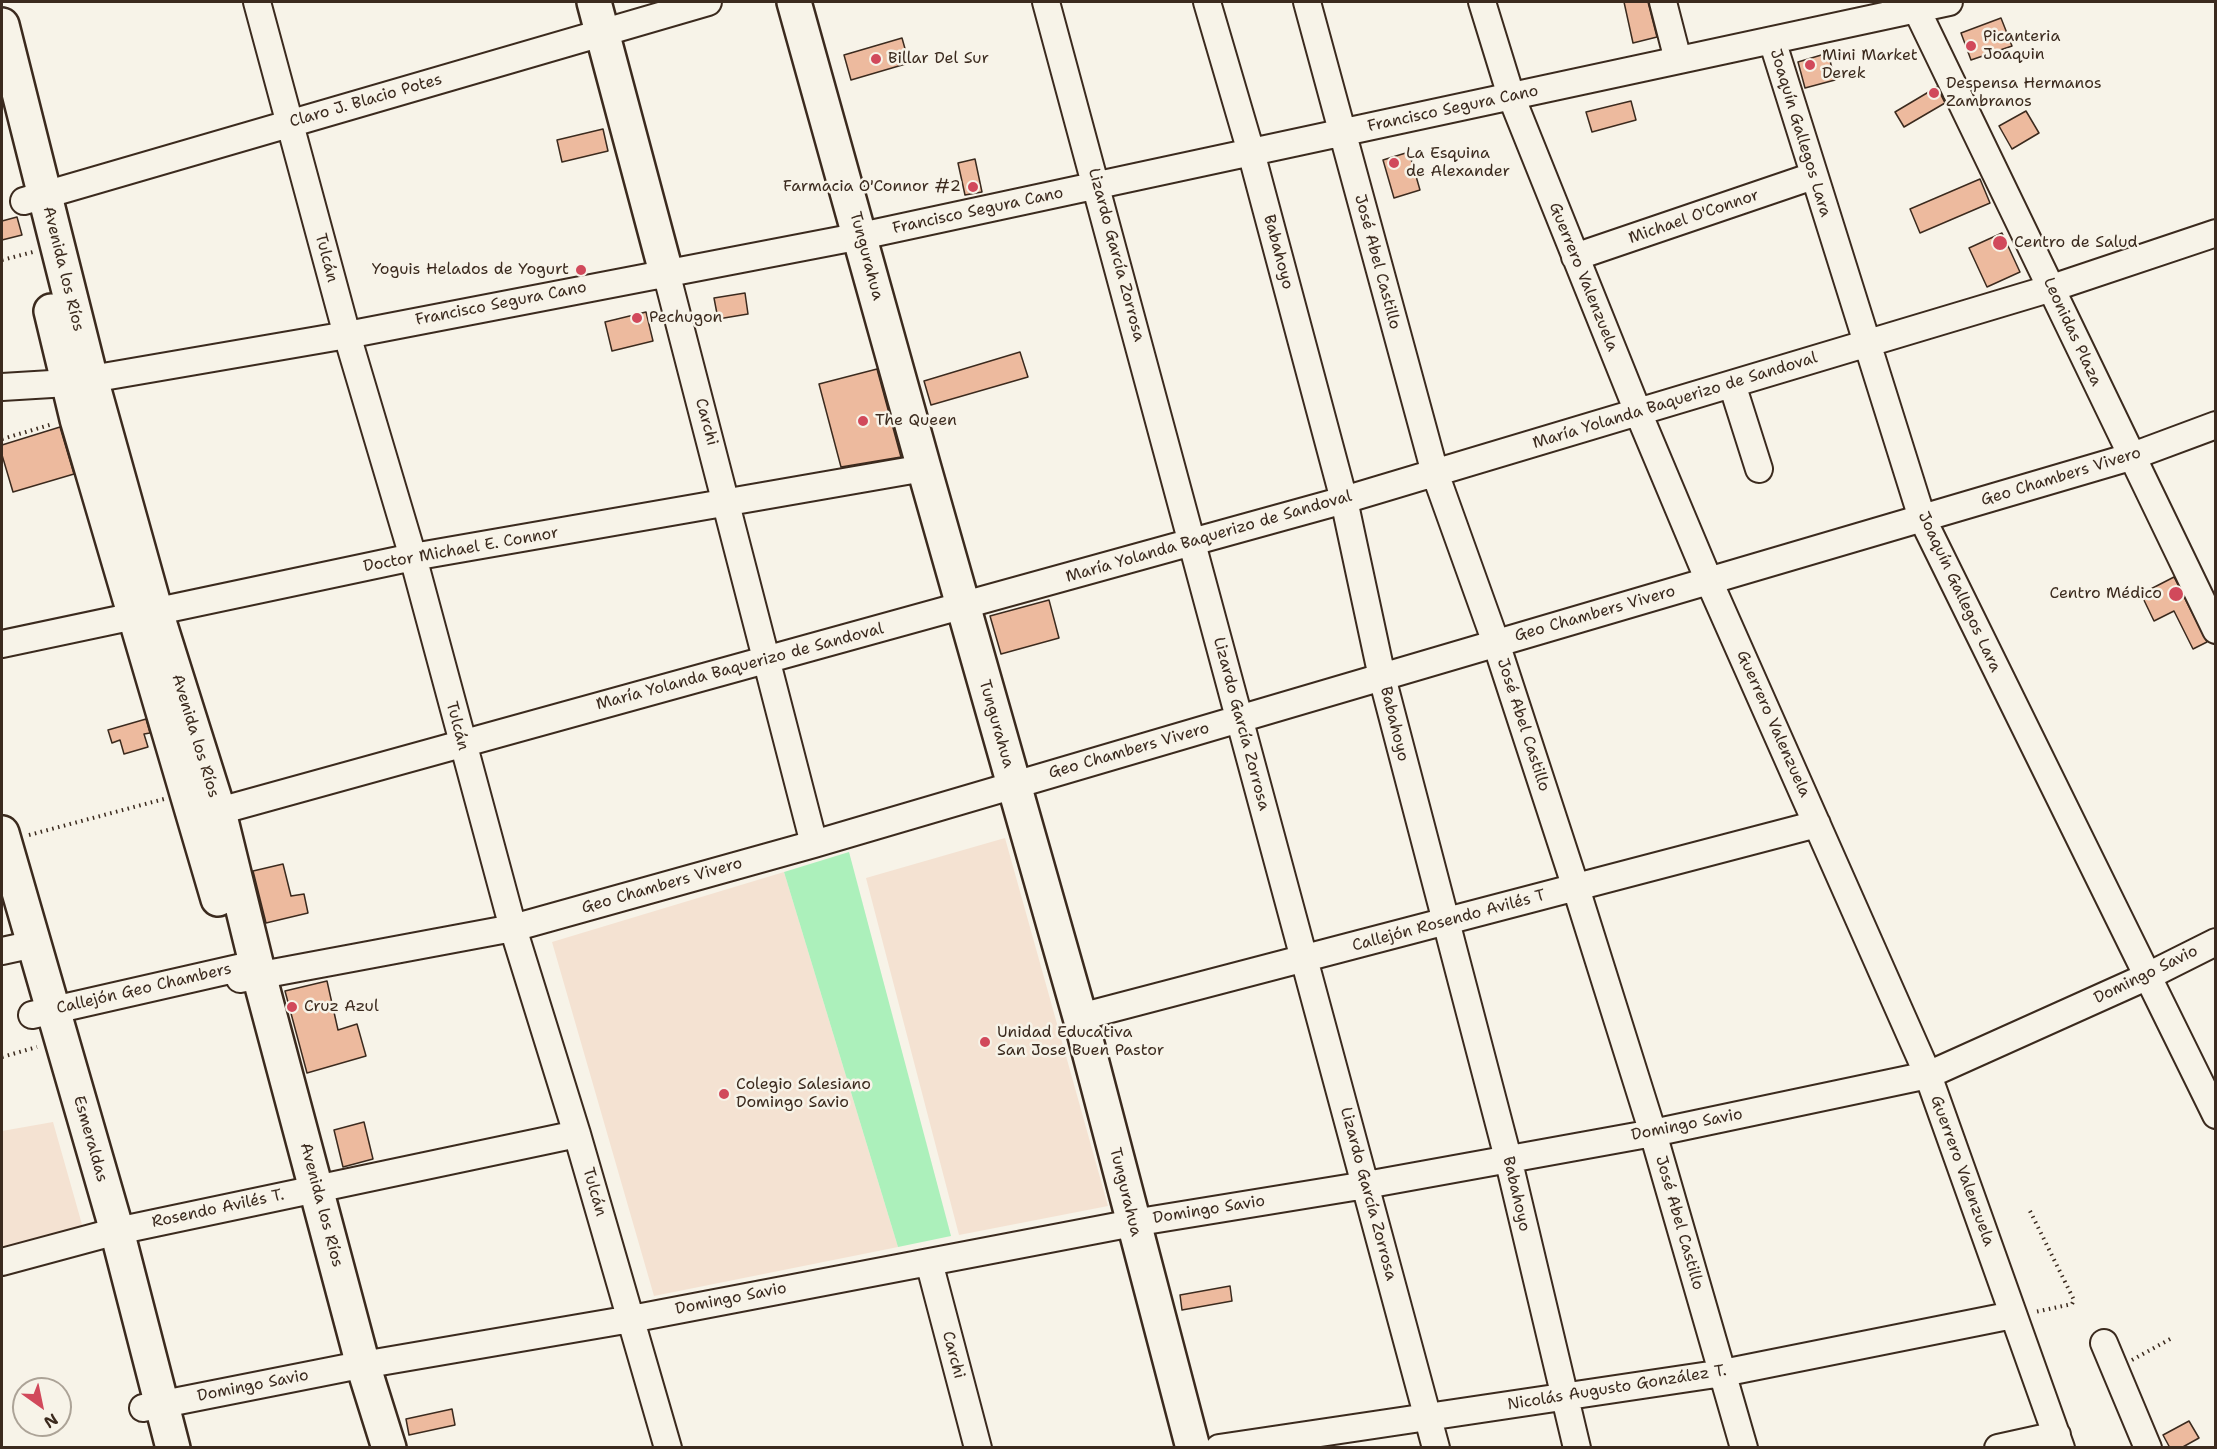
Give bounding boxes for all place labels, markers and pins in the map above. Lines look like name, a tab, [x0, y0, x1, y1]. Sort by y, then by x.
place label: Picanteria Joaquin	[1983, 27, 2060, 65]
marker: Picanteria Joaquin	[1964, 39, 1978, 53]
place label: Mini Market Derek	[1822, 46, 1918, 84]
place label: Billar Del Sur	[888, 49, 989, 69]
marker: Billar Del Sur	[869, 52, 883, 66]
marker: Mini Market Derek	[1803, 58, 1817, 72]
place label: Despensa Hermanos Zambranos	[1946, 74, 2102, 112]
marker: Despensa Hermanos Zambranos	[1927, 86, 1941, 100]
place label: La Esquina de Alexander	[1406, 144, 1510, 182]
marker: La Esquina de Alexander	[1387, 156, 1401, 170]
place label: Farmacia O'Connor #2	[783, 177, 961, 197]
marker: Farmacia O'Connor #2	[966, 180, 980, 194]
place label: Centro de Salud	[2014, 233, 2138, 253]
marker: Centro de Salud	[1991, 234, 2009, 252]
place label: Yoguis Helados de Yogurt	[372, 260, 569, 280]
marker: Yoguis Helados de Yogurt	[574, 263, 588, 277]
place label: Pechugon	[649, 308, 722, 328]
marker: Pechugon	[630, 311, 644, 325]
place label: The Queen	[875, 411, 957, 431]
marker: The Queen	[856, 414, 870, 428]
place label: Centro Médico	[2049, 584, 2162, 604]
marker: Centro Médico	[2167, 585, 2185, 603]
place label: Cruz Azul	[304, 997, 379, 1017]
marker: Cruz Azul	[285, 1000, 299, 1014]
place label: Unidad Educativa San Jose Buen Pastor	[997, 1023, 1164, 1061]
marker: Unidad Educativa San Jose Buen Pastor	[978, 1035, 992, 1049]
place label: Colegio Salesiano Domingo Savio	[736, 1075, 871, 1113]
marker: Colegio Salesiano Domingo Savio	[717, 1087, 731, 1101]

